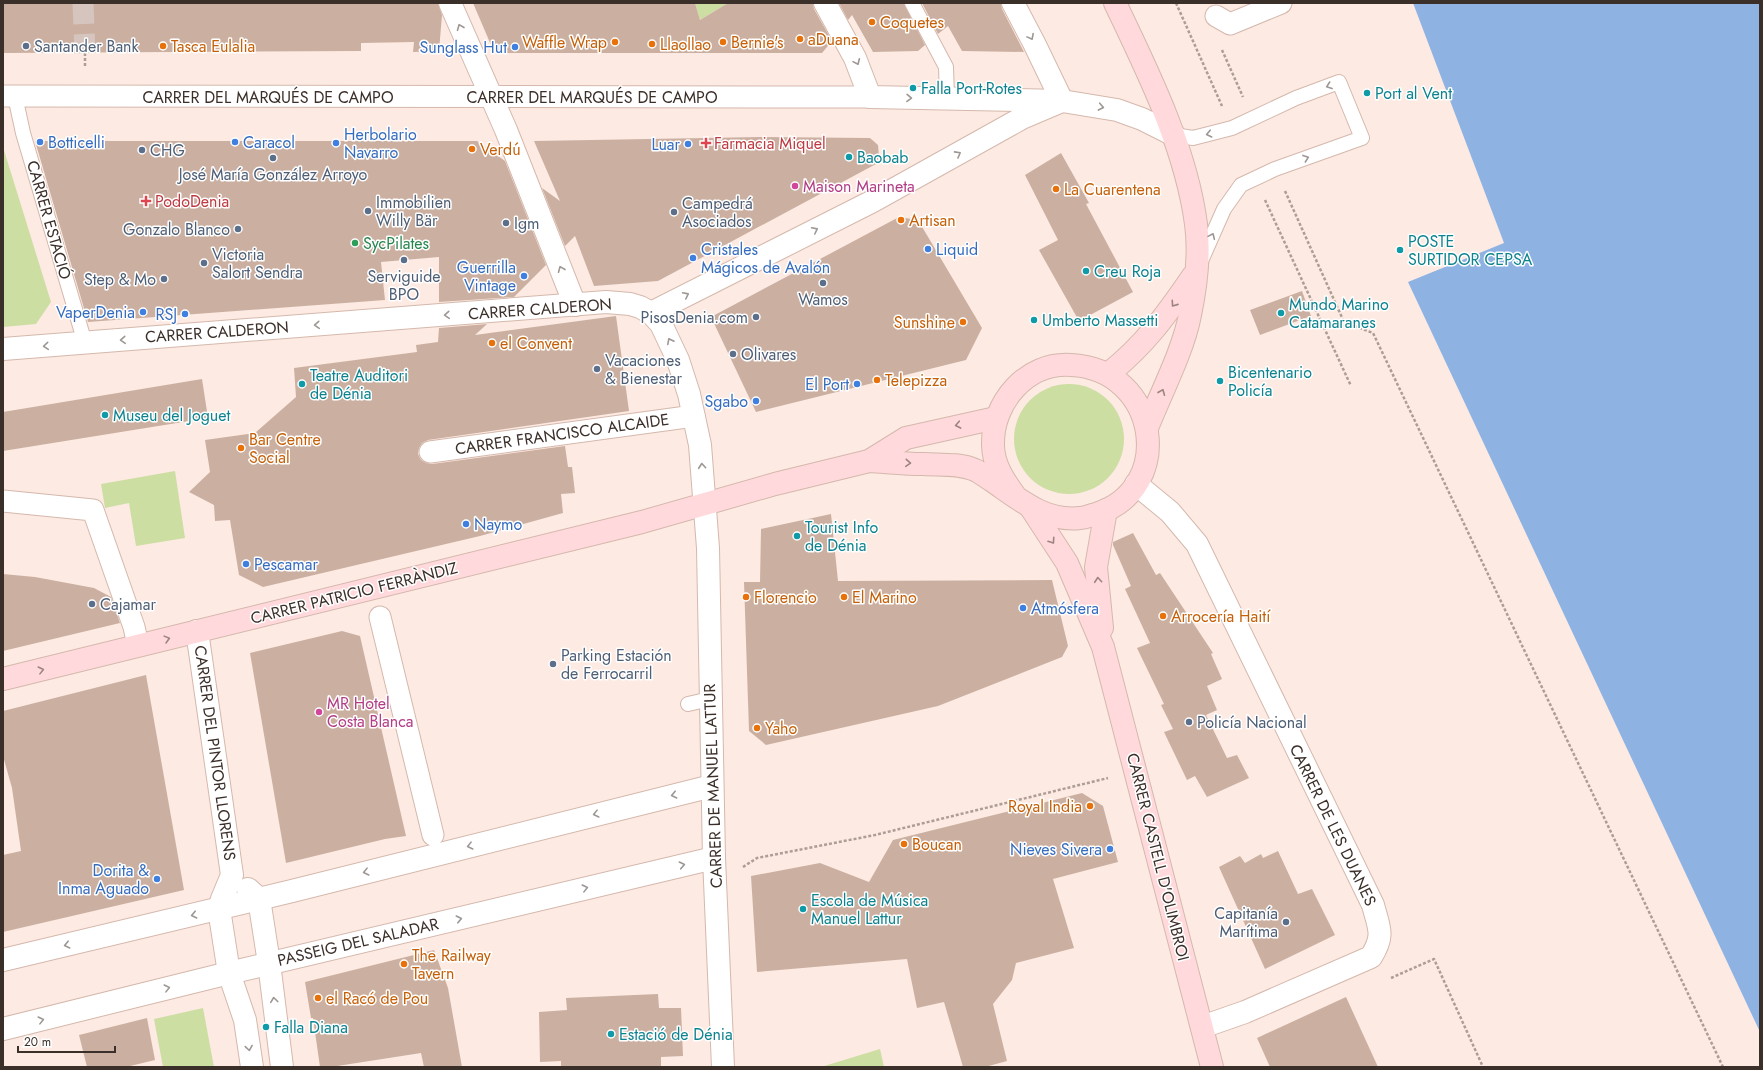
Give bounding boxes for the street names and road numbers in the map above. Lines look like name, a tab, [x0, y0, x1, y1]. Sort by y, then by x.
street label: CARRER DEL MARQUÉS DE CAMPO	[142, 86, 394, 109]
street label: CARRER DEL MARQUÉS DE CAMPO	[466, 86, 718, 109]
street label: CARRER ESTACIÓ	[21, 158, 77, 282]
street label: CARRER CALDERON	[467, 293, 613, 325]
street label: CARRER CALDERON	[144, 316, 290, 348]
street label: CARRER FRANCISCO ALCAIDE	[454, 408, 670, 460]
street label: CARRER PATRICIO FERRÀNDIZ	[248, 556, 460, 630]
street label: CARRER DEL PINTOR LLORENS	[189, 644, 242, 862]
street label: CARRER DE MANUEL LATTUR	[698, 683, 728, 889]
street label: CARRER DE LES DUANES	[1284, 740, 1382, 910]
street label: CARRER CASTELL D'OLIMBROI	[1121, 751, 1195, 963]
street label: PASSEIG DEL SALADAR	[275, 912, 441, 972]

